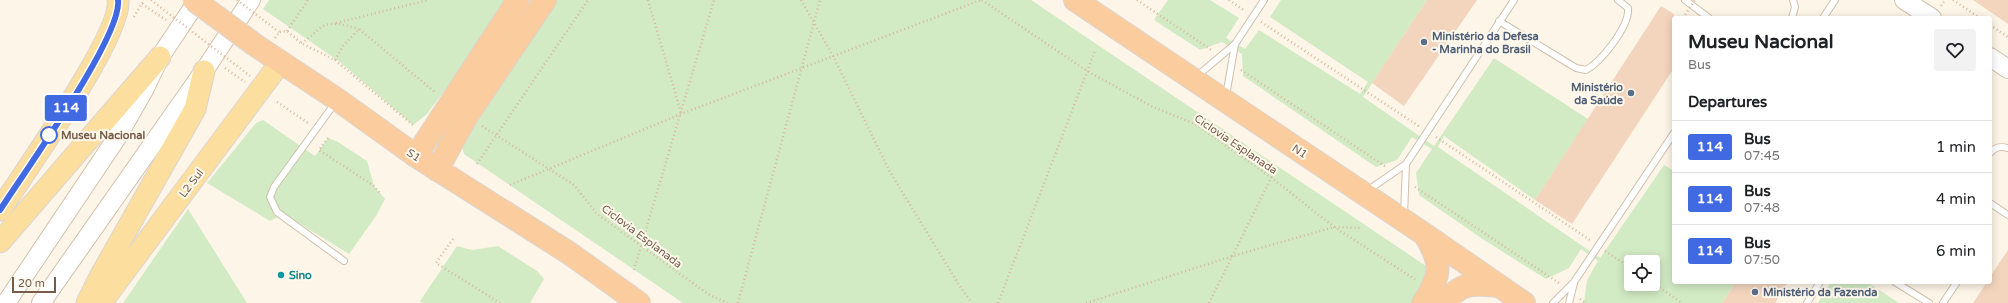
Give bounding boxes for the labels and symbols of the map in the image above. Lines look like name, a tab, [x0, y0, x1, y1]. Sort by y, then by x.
place label: Ministério da Defesa - Marinha do Brasil	[1432, 30, 1539, 56]
marker: Ministério da Defesa - Marinha do Brasil	[1419, 37, 1429, 47]
place label: Ministério da Saúde	[1571, 81, 1624, 107]
marker: Ministério da Saúde	[1626, 88, 1636, 98]
line badge: 114	[43, 95, 89, 121]
street label: Ciclovia Esplanada	[1192, 112, 1280, 177]
marker: Museu Nacional	[40, 126, 58, 144]
place label: Museu Nacional	[61, 129, 145, 142]
street label: N1	[1290, 142, 1310, 161]
street label: S1	[404, 146, 423, 165]
street label: L2 Sul	[177, 167, 206, 200]
street label: Ciclovia Esplanada	[599, 202, 684, 271]
place label: Sino	[289, 269, 312, 282]
marker: Sino	[276, 270, 286, 280]
scale bar	[12, 275, 56, 294]
place label: Ministério da Fazenda	[1763, 286, 1877, 299]
marker: Ministério da Fazenda	[1750, 287, 1760, 297]

